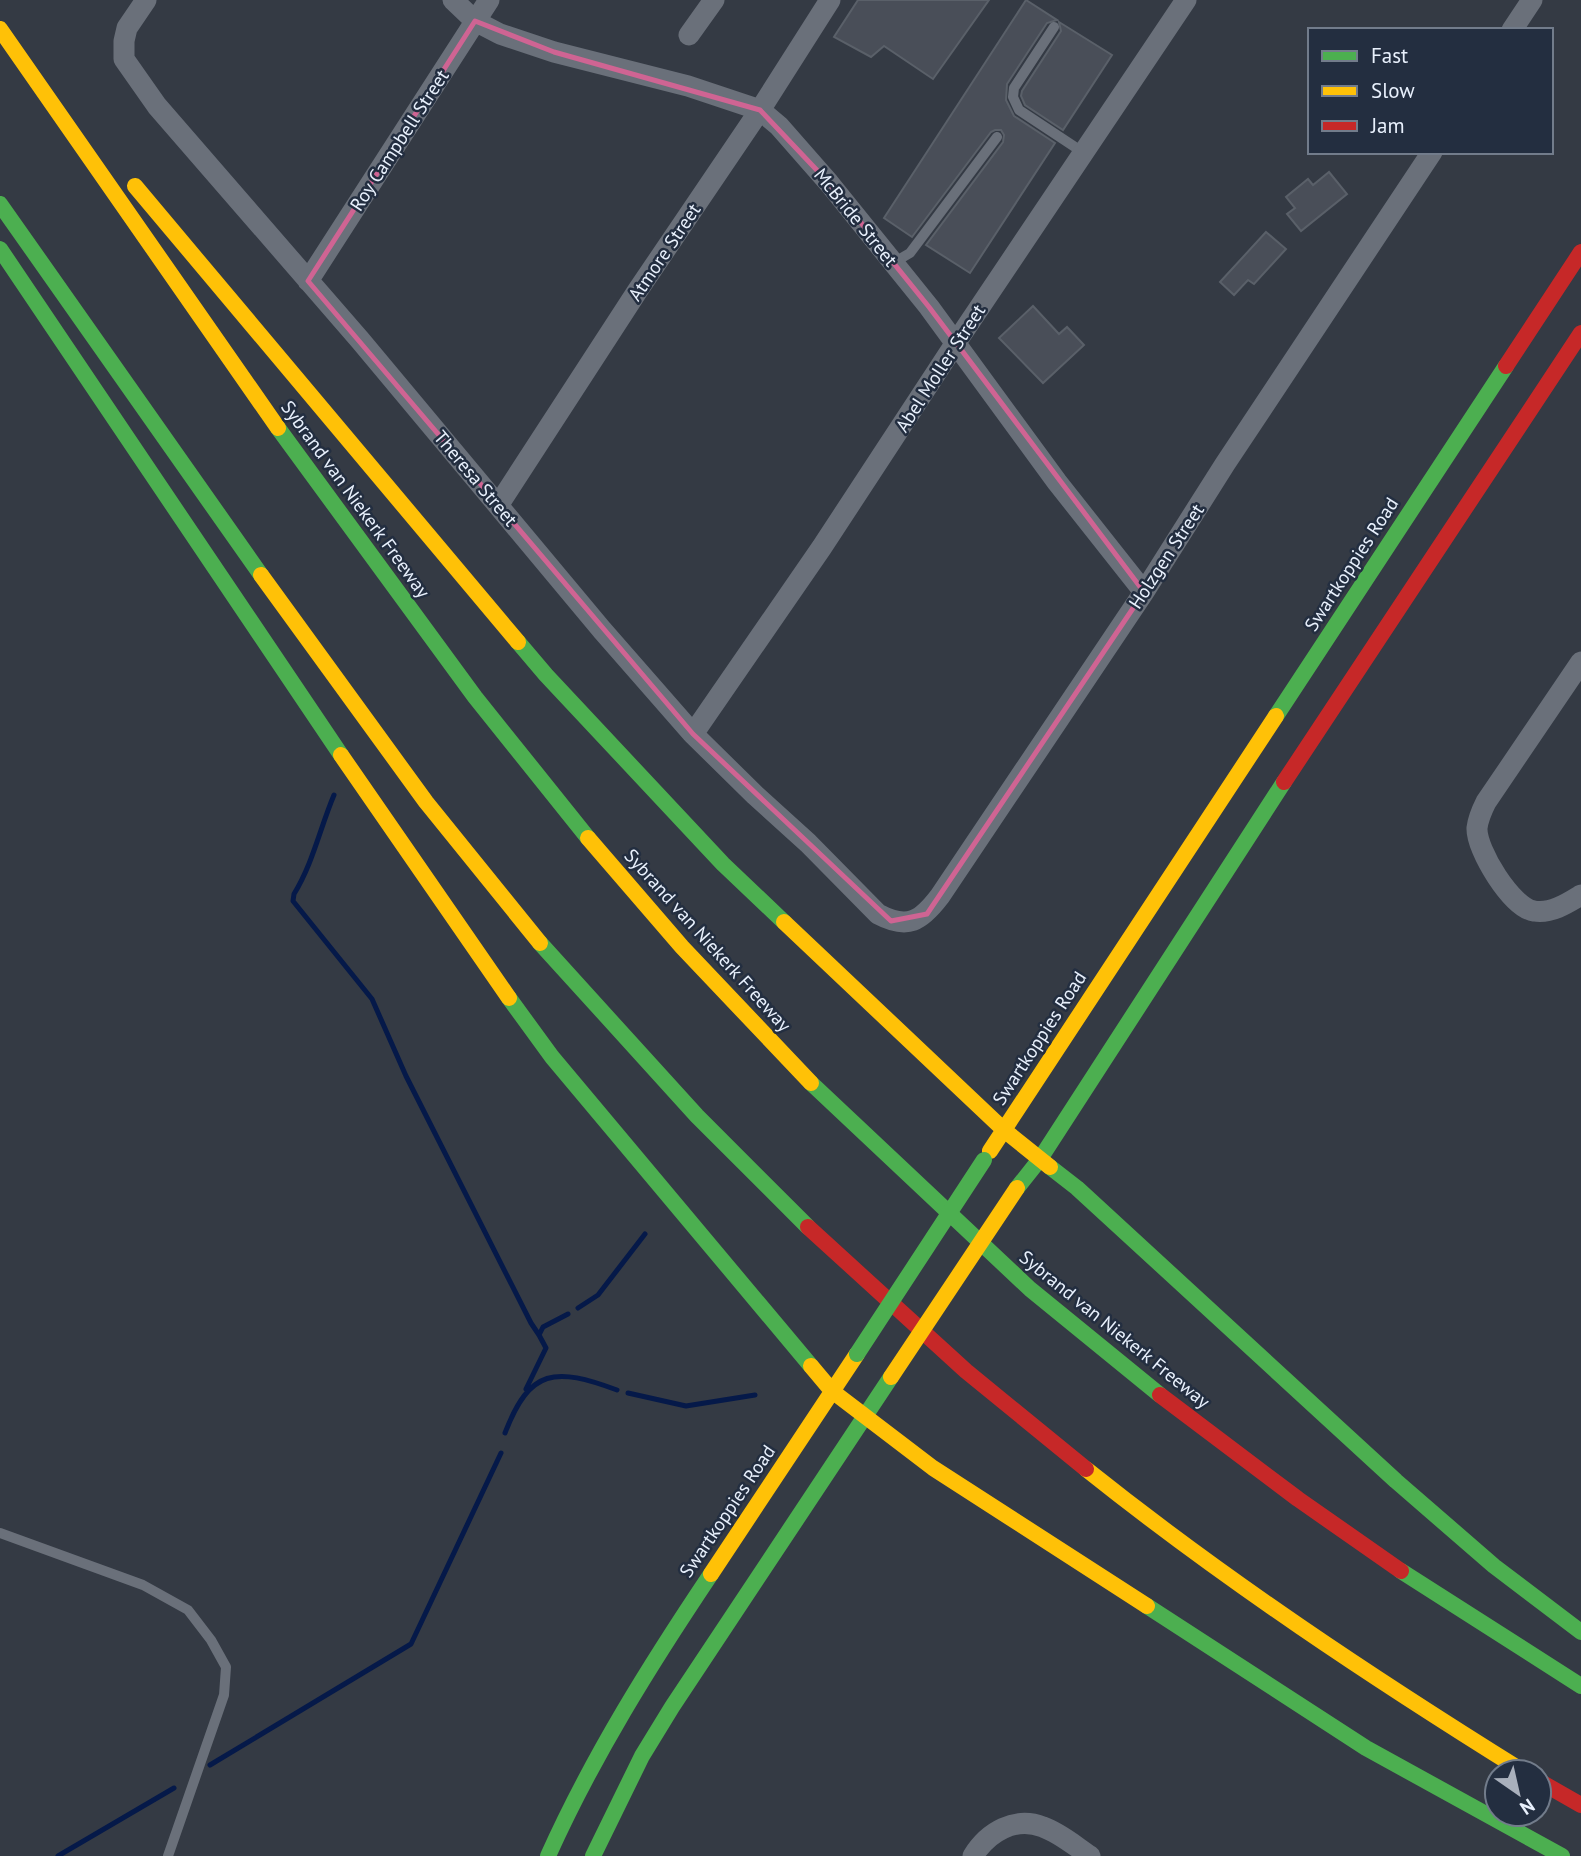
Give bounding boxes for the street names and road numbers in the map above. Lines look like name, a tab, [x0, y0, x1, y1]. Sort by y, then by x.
street label: Roy Campbell Street	[344, 64, 454, 215]
street label: McBride Street	[809, 163, 903, 272]
street label: Atmore Street	[623, 198, 706, 305]
street label: Abel Moller Street	[890, 299, 991, 436]
street label: Sybrand van Niekerk Freeway	[276, 396, 436, 602]
street label: Theresa Street	[429, 425, 523, 531]
street label: Swartkoppies Road	[1299, 493, 1403, 635]
street label: Holzgen Street	[1123, 498, 1209, 613]
street label: Sybrand van Niekerk Freeway	[619, 844, 797, 1037]
street label: Swartkoppies Road	[987, 967, 1091, 1109]
street label: Sybrand van Niekerk Freeway	[1015, 1245, 1215, 1413]
street label: Swartkoppies Road	[674, 1440, 780, 1582]

